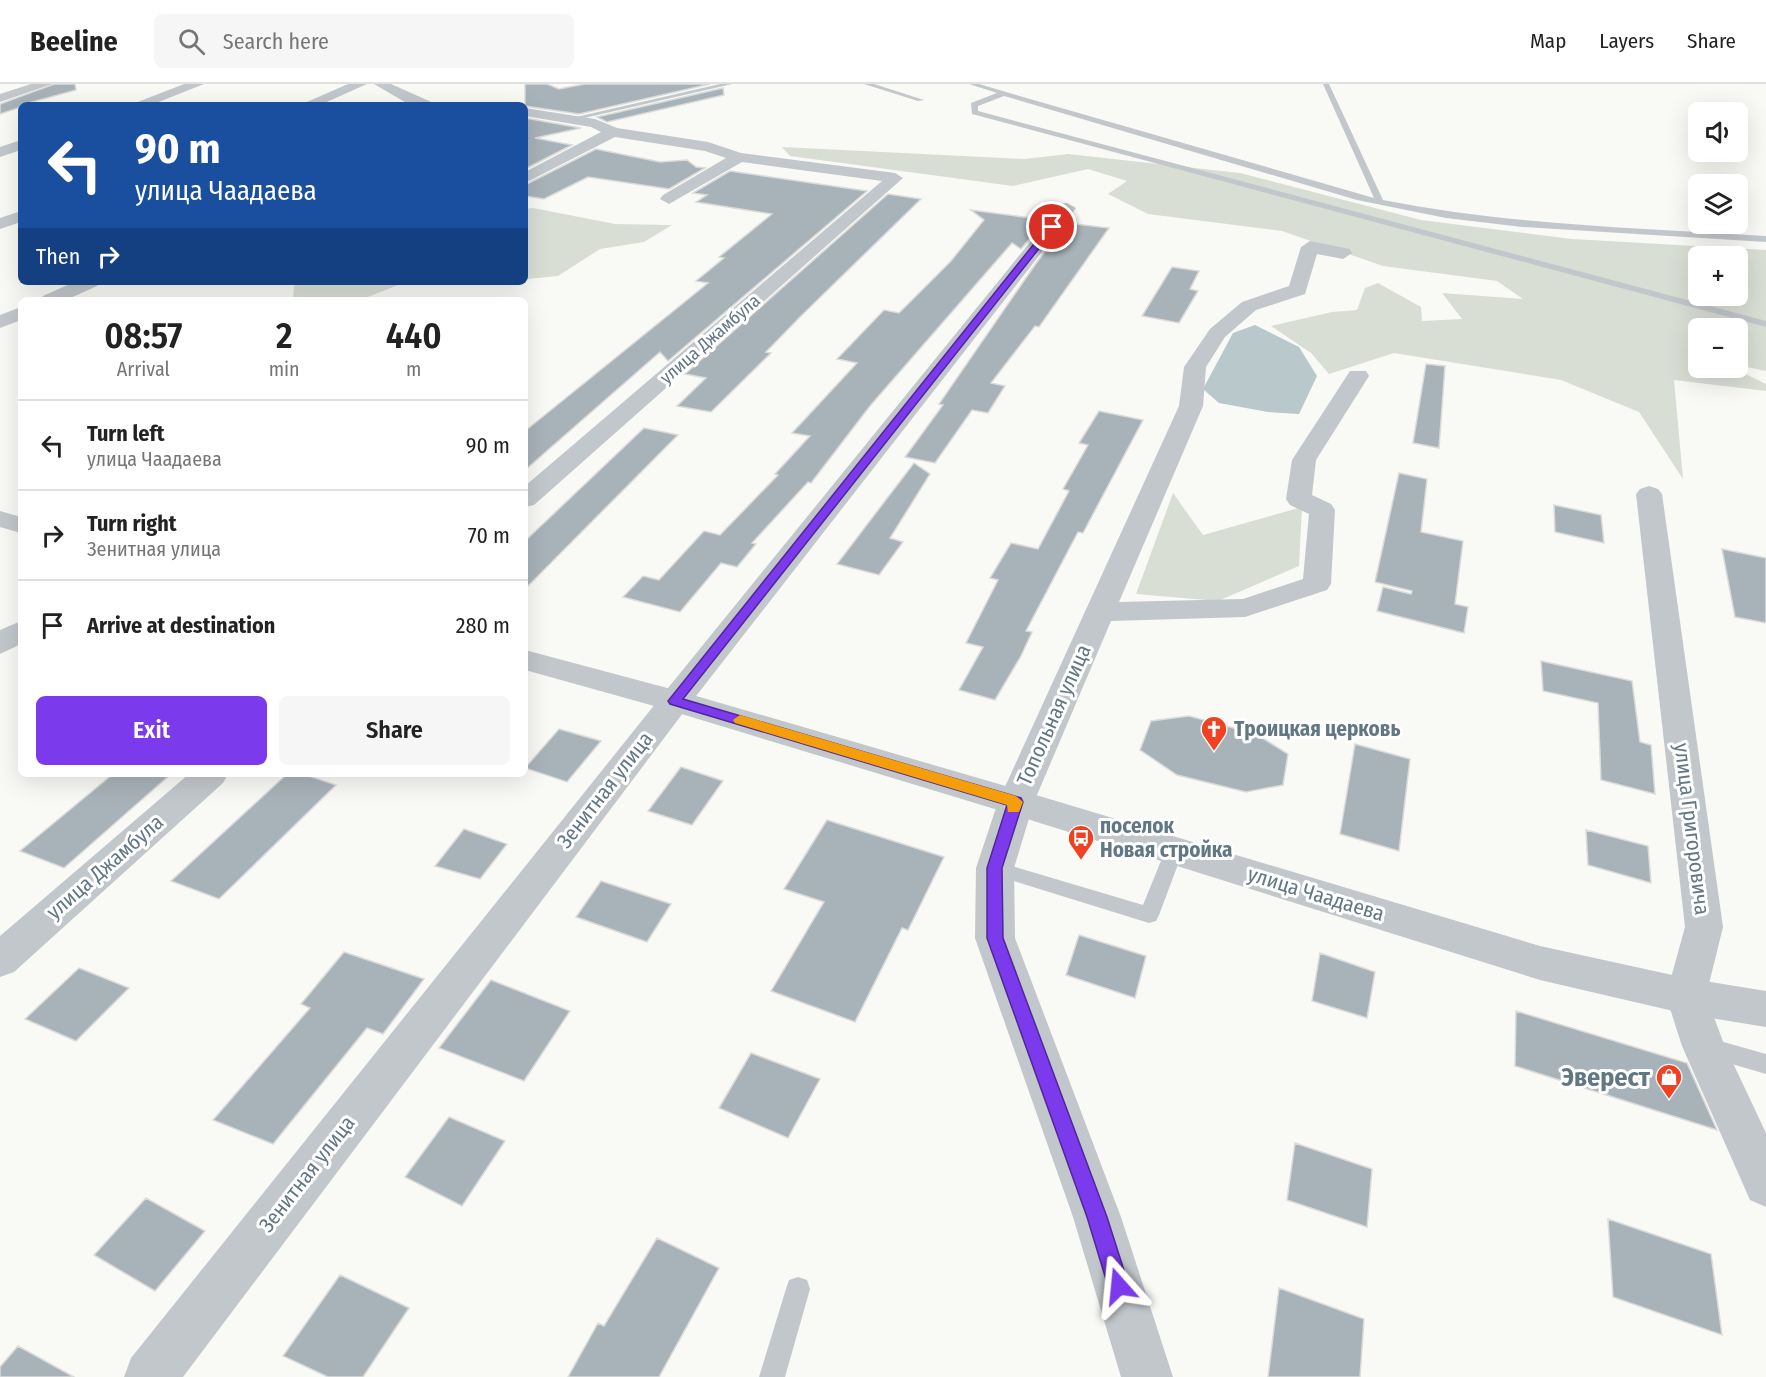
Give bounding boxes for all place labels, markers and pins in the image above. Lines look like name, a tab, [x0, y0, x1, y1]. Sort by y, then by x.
pin	[1026, 201, 1077, 252]
church icon: Троицкая церковь	[1199, 714, 1229, 752]
place label: Троицкая церковь	[1234, 716, 1400, 742]
place label: поселок Новая стройка	[1100, 813, 1232, 863]
bus stop icon: поселок Новая стройка	[1066, 823, 1096, 861]
place label: Эверест	[1561, 1062, 1651, 1093]
shop icon: Эверест	[1654, 1062, 1684, 1100]

